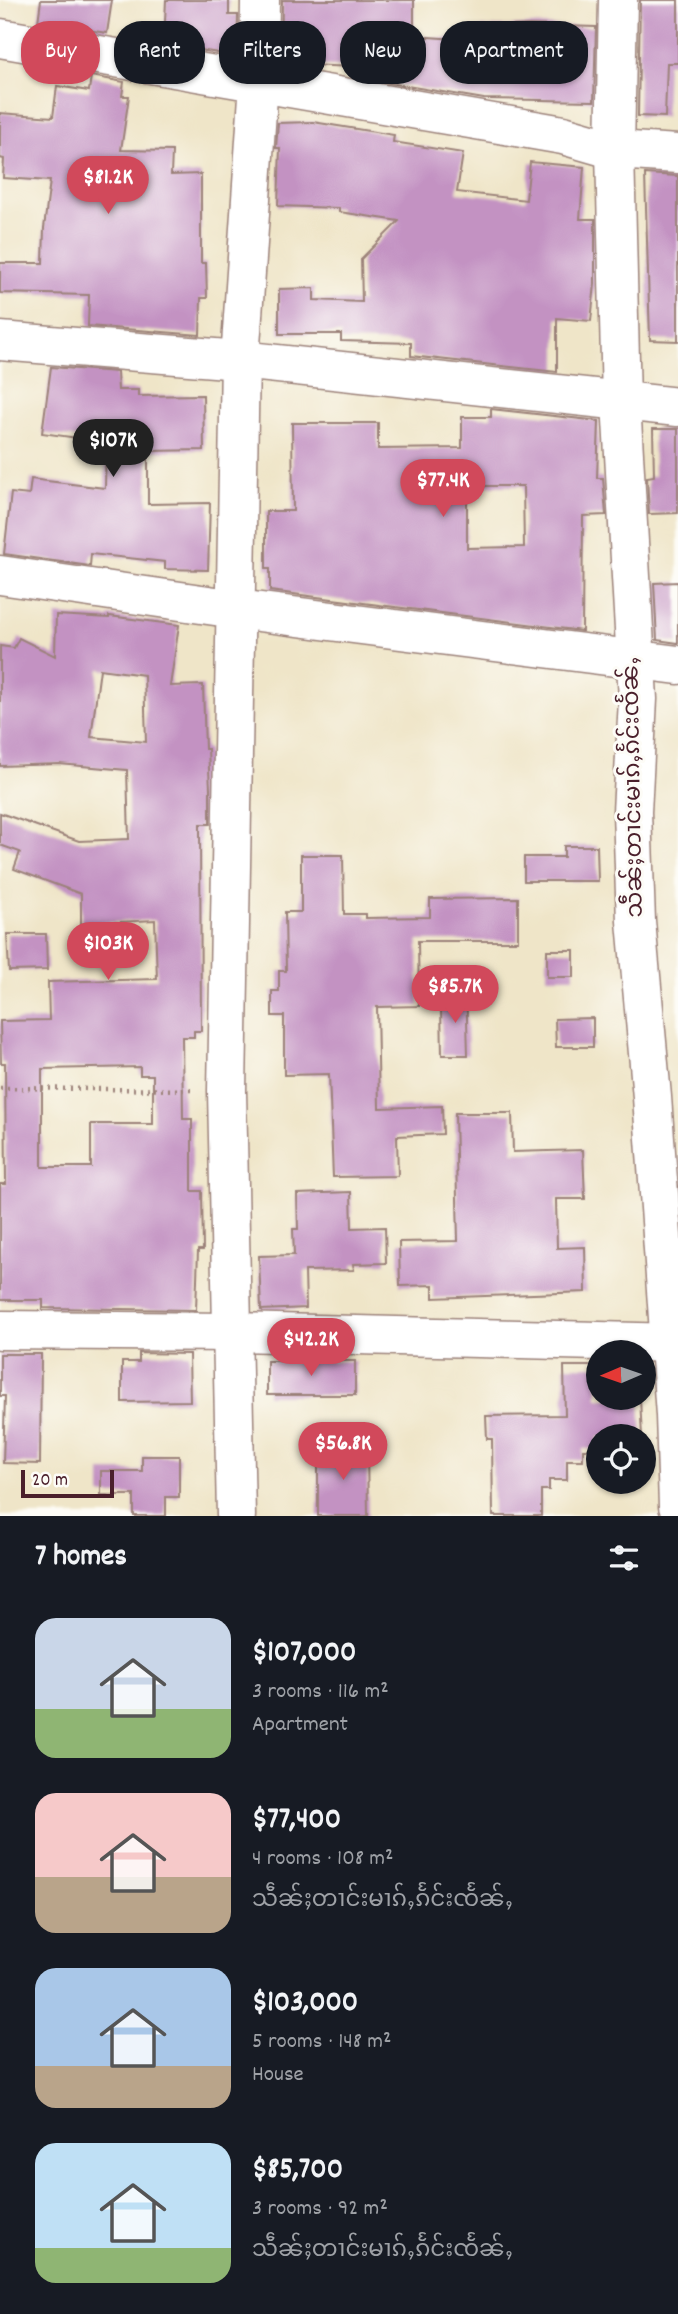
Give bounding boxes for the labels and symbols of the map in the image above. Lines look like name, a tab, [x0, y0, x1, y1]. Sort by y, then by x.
pin: $81.2K	[51, 156, 165, 216]
pin: $107K	[64, 420, 162, 479]
pin: $77.4K	[386, 460, 500, 519]
street label: သဵၼ်ႈတၢင်းမၢၵ်ႇၵႅင်းၸႅၼ်ႇ	[613, 656, 654, 918]
pin: $103K	[59, 922, 157, 982]
pin: $85.7K	[398, 965, 512, 1025]
pin: $42.2K	[254, 1318, 368, 1378]
north arrow	[586, 1340, 656, 1410]
pin: $56.8K	[286, 1422, 400, 1482]
scale bar	[21, 1467, 114, 1499]

